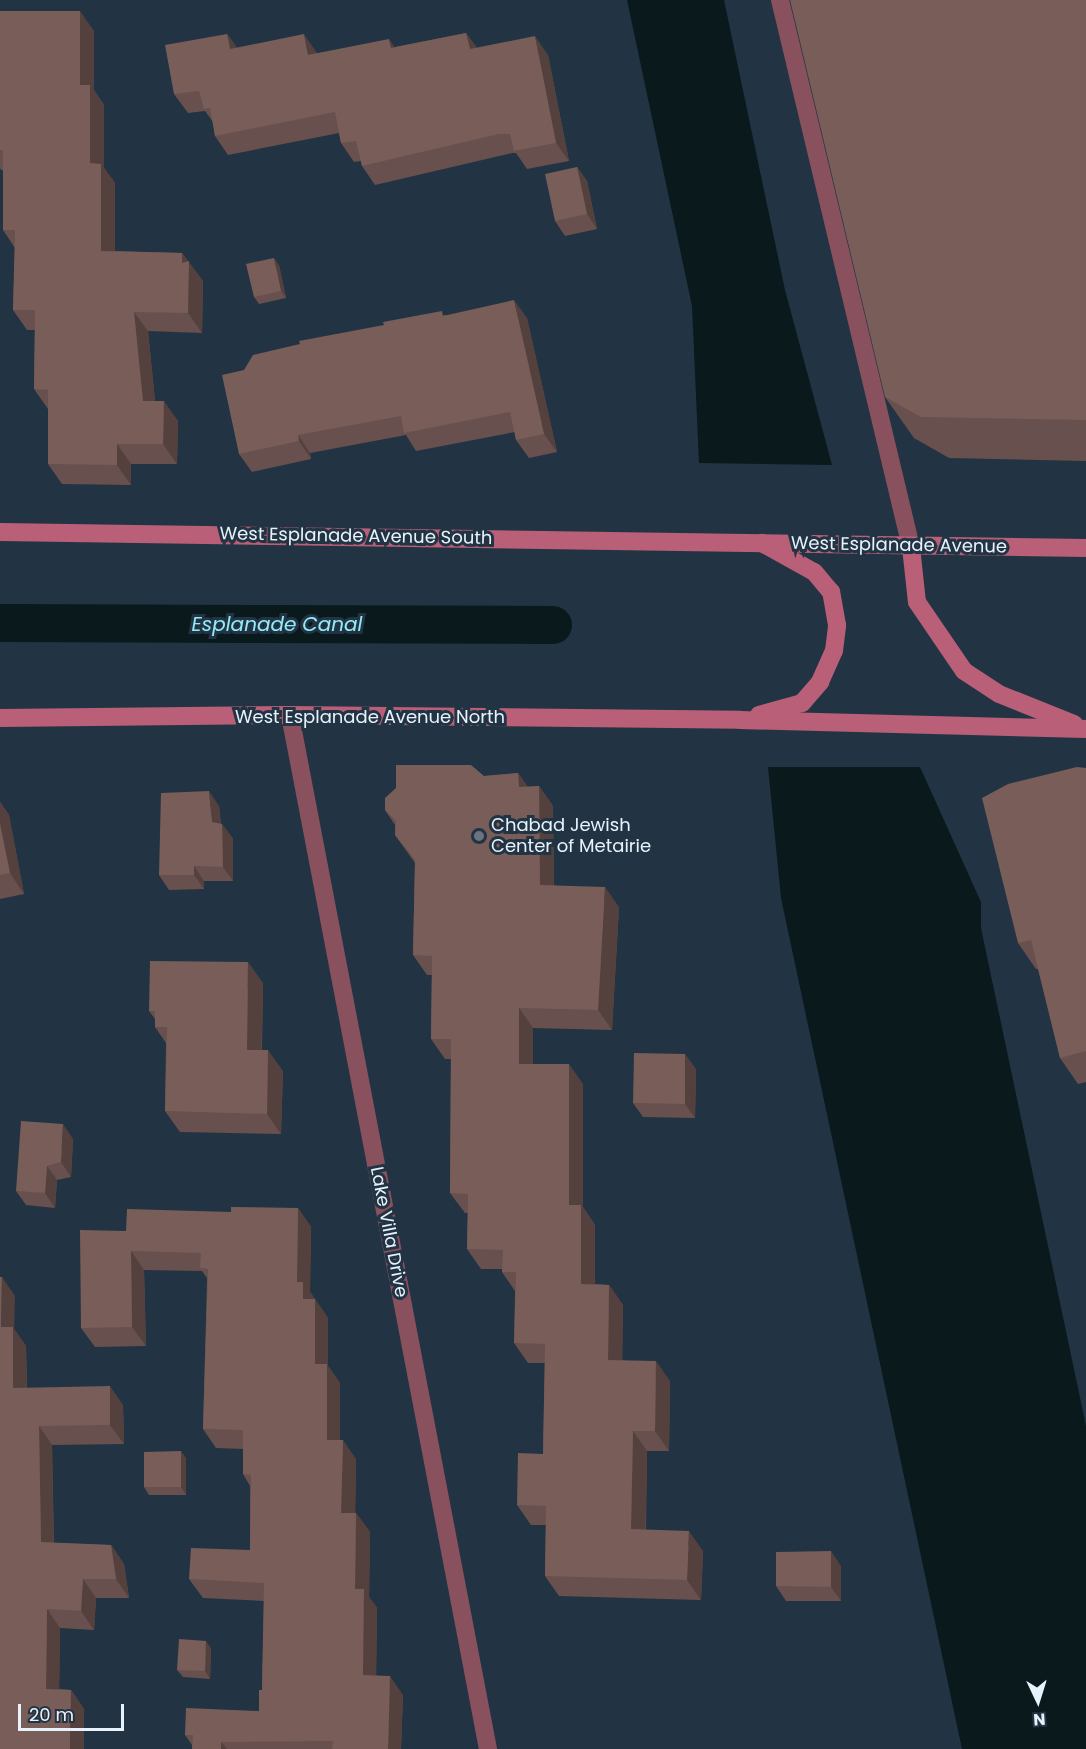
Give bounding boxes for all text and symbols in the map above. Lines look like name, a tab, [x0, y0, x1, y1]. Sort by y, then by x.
street label: West Esplanade Avenue South	[219, 523, 493, 549]
street label: West Esplanade Avenue	[791, 532, 1007, 558]
water label: Esplanade Canal	[191, 612, 363, 636]
street label: West Esplanade Avenue North	[235, 706, 505, 728]
place label: Chabad Jewish Center of Metairie	[491, 815, 651, 858]
marker: Chabad Jewish Center of Metairie	[472, 829, 486, 843]
street label: Lake Villa Drive	[366, 1165, 412, 1299]
north arrow	[1008, 1671, 1068, 1731]
scale bar	[21, 1692, 128, 1730]
text: 20 m	[29, 1702, 74, 1727]
text: N	[1032, 1708, 1046, 1731]

